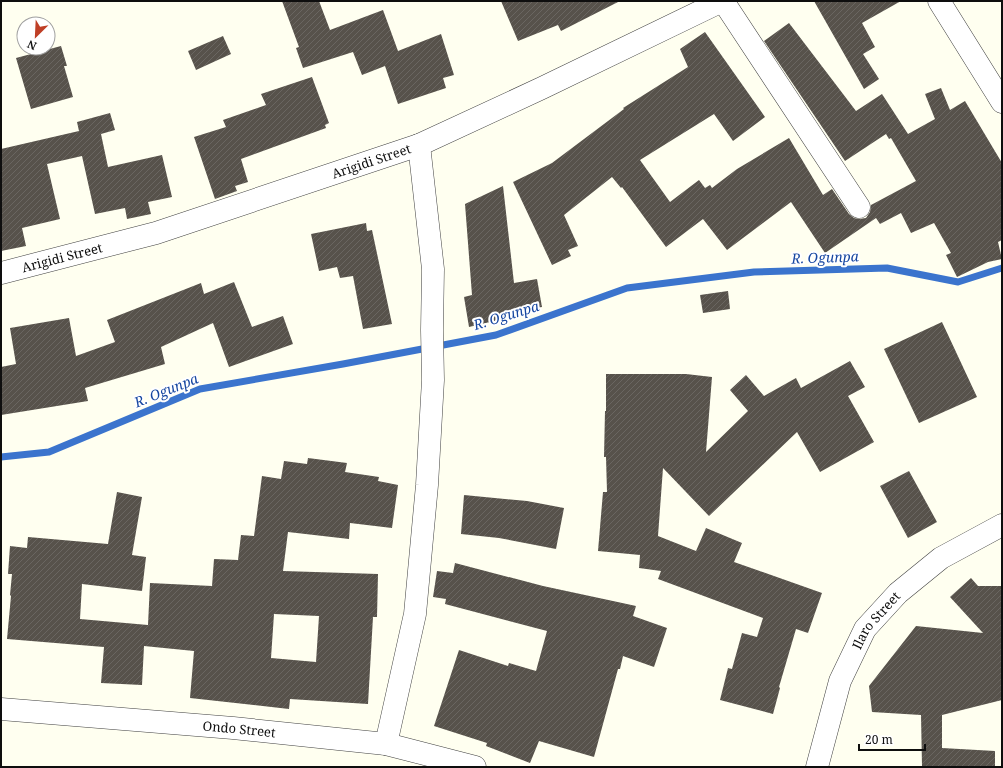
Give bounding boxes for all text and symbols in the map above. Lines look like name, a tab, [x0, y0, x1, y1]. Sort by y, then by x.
north arrow	[16, 16, 56, 56]
text: N	[24, 37, 39, 54]
street label: Arigidi Street	[329, 139, 414, 183]
street label: Arigidi Street	[20, 238, 105, 276]
water label: R. Ogunpa	[790, 246, 860, 268]
water label: R. Ogunpa	[470, 296, 542, 334]
water label: R. Ogunpa	[130, 368, 202, 412]
street label: Ilaro Street	[848, 587, 904, 652]
street label: Ondo Street	[202, 717, 277, 741]
scale bar	[859, 726, 925, 752]
text: 20 m	[865, 731, 893, 748]

